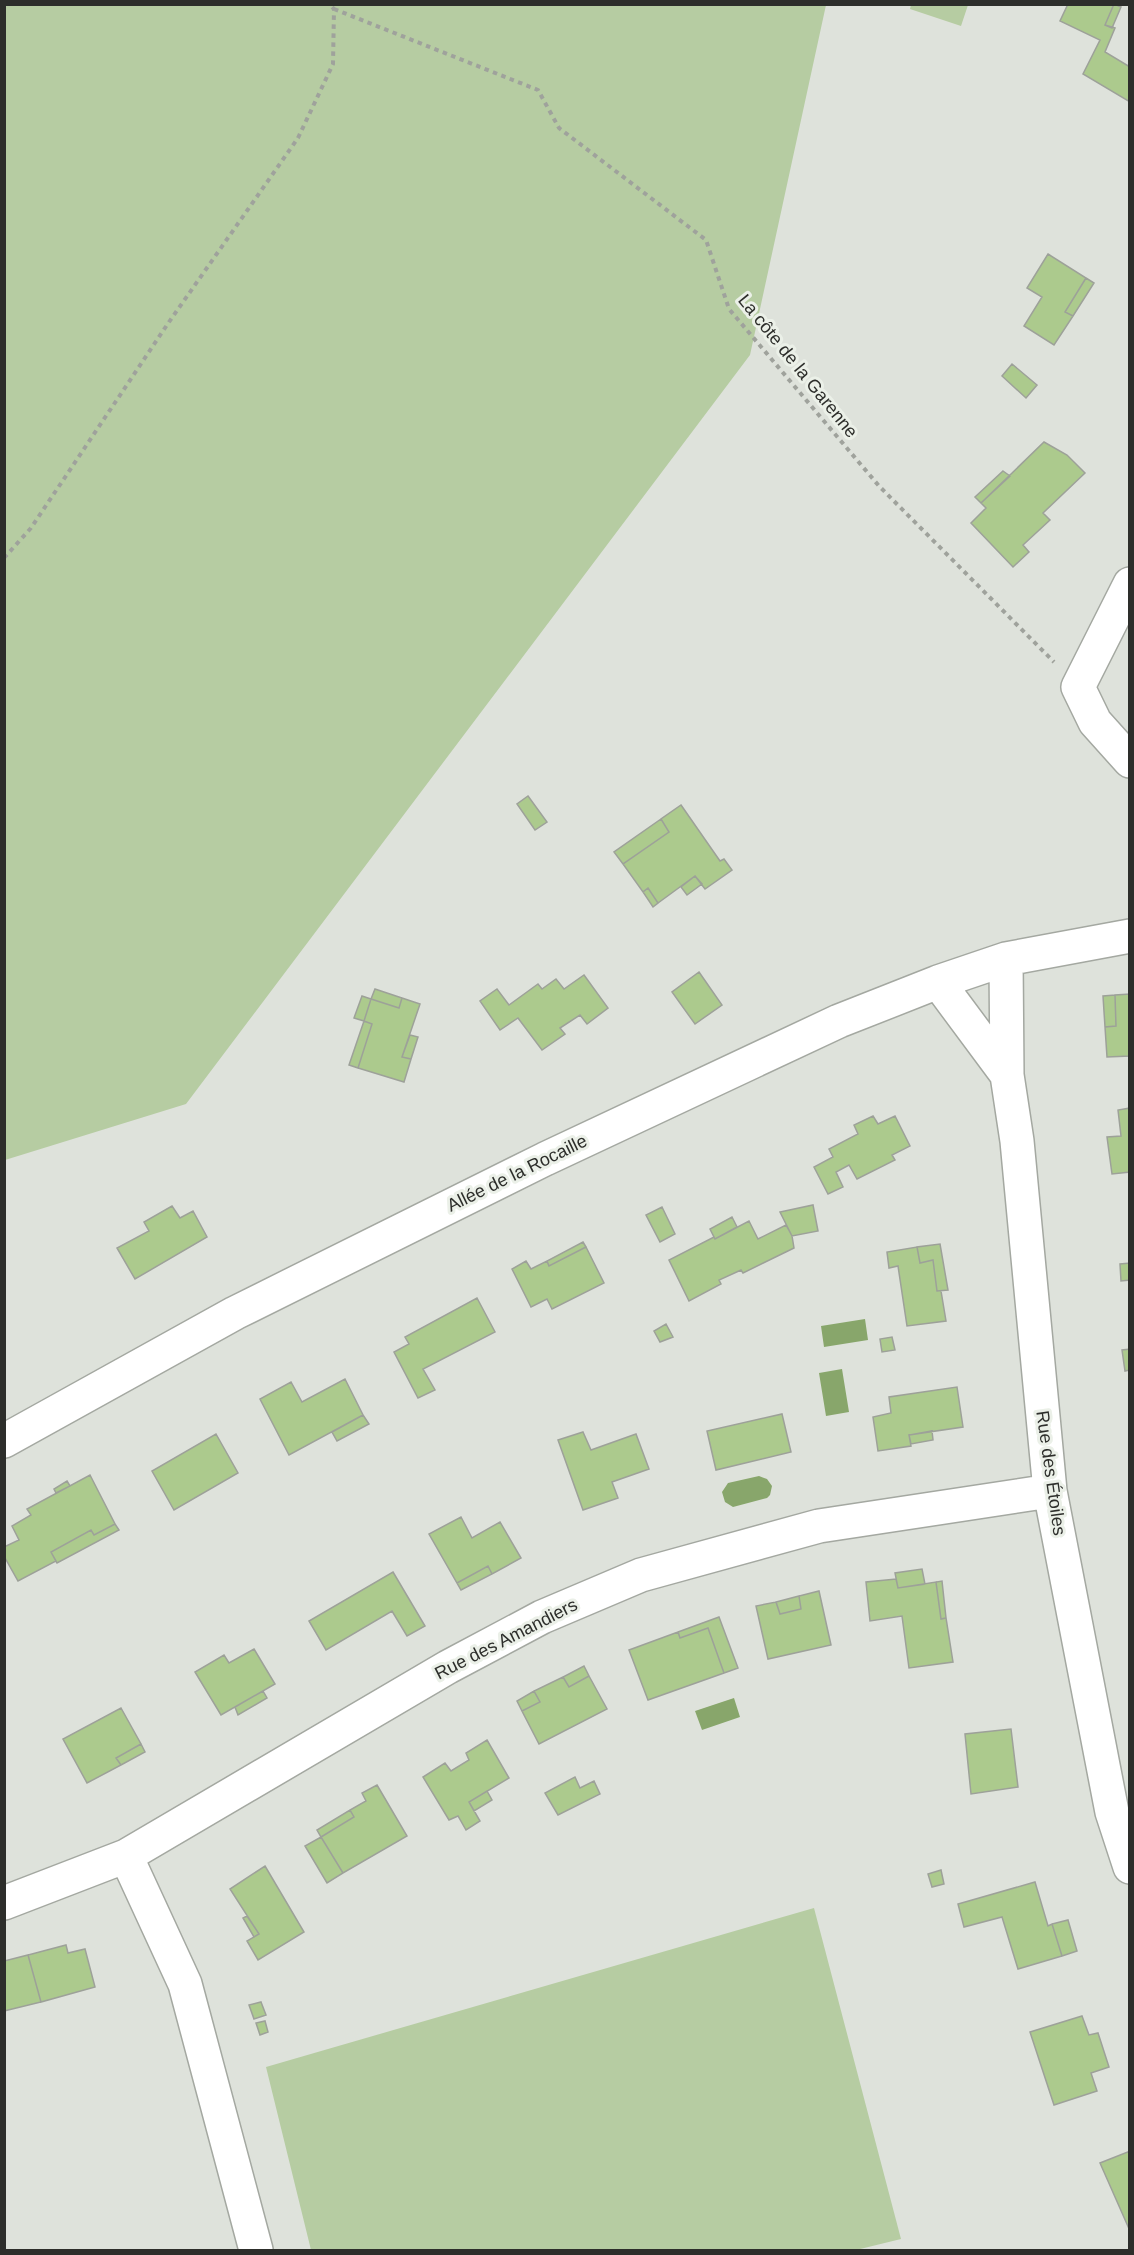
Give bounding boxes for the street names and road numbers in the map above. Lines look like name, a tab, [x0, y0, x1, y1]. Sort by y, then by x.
street label: La côte de la Garenne	[734, 290, 862, 442]
street label: Allée de la Rocaille	[444, 1130, 590, 1216]
street label: Rue des Étoiles	[1032, 1409, 1070, 1537]
street label: Rue des Amandiers	[431, 1594, 581, 1684]

